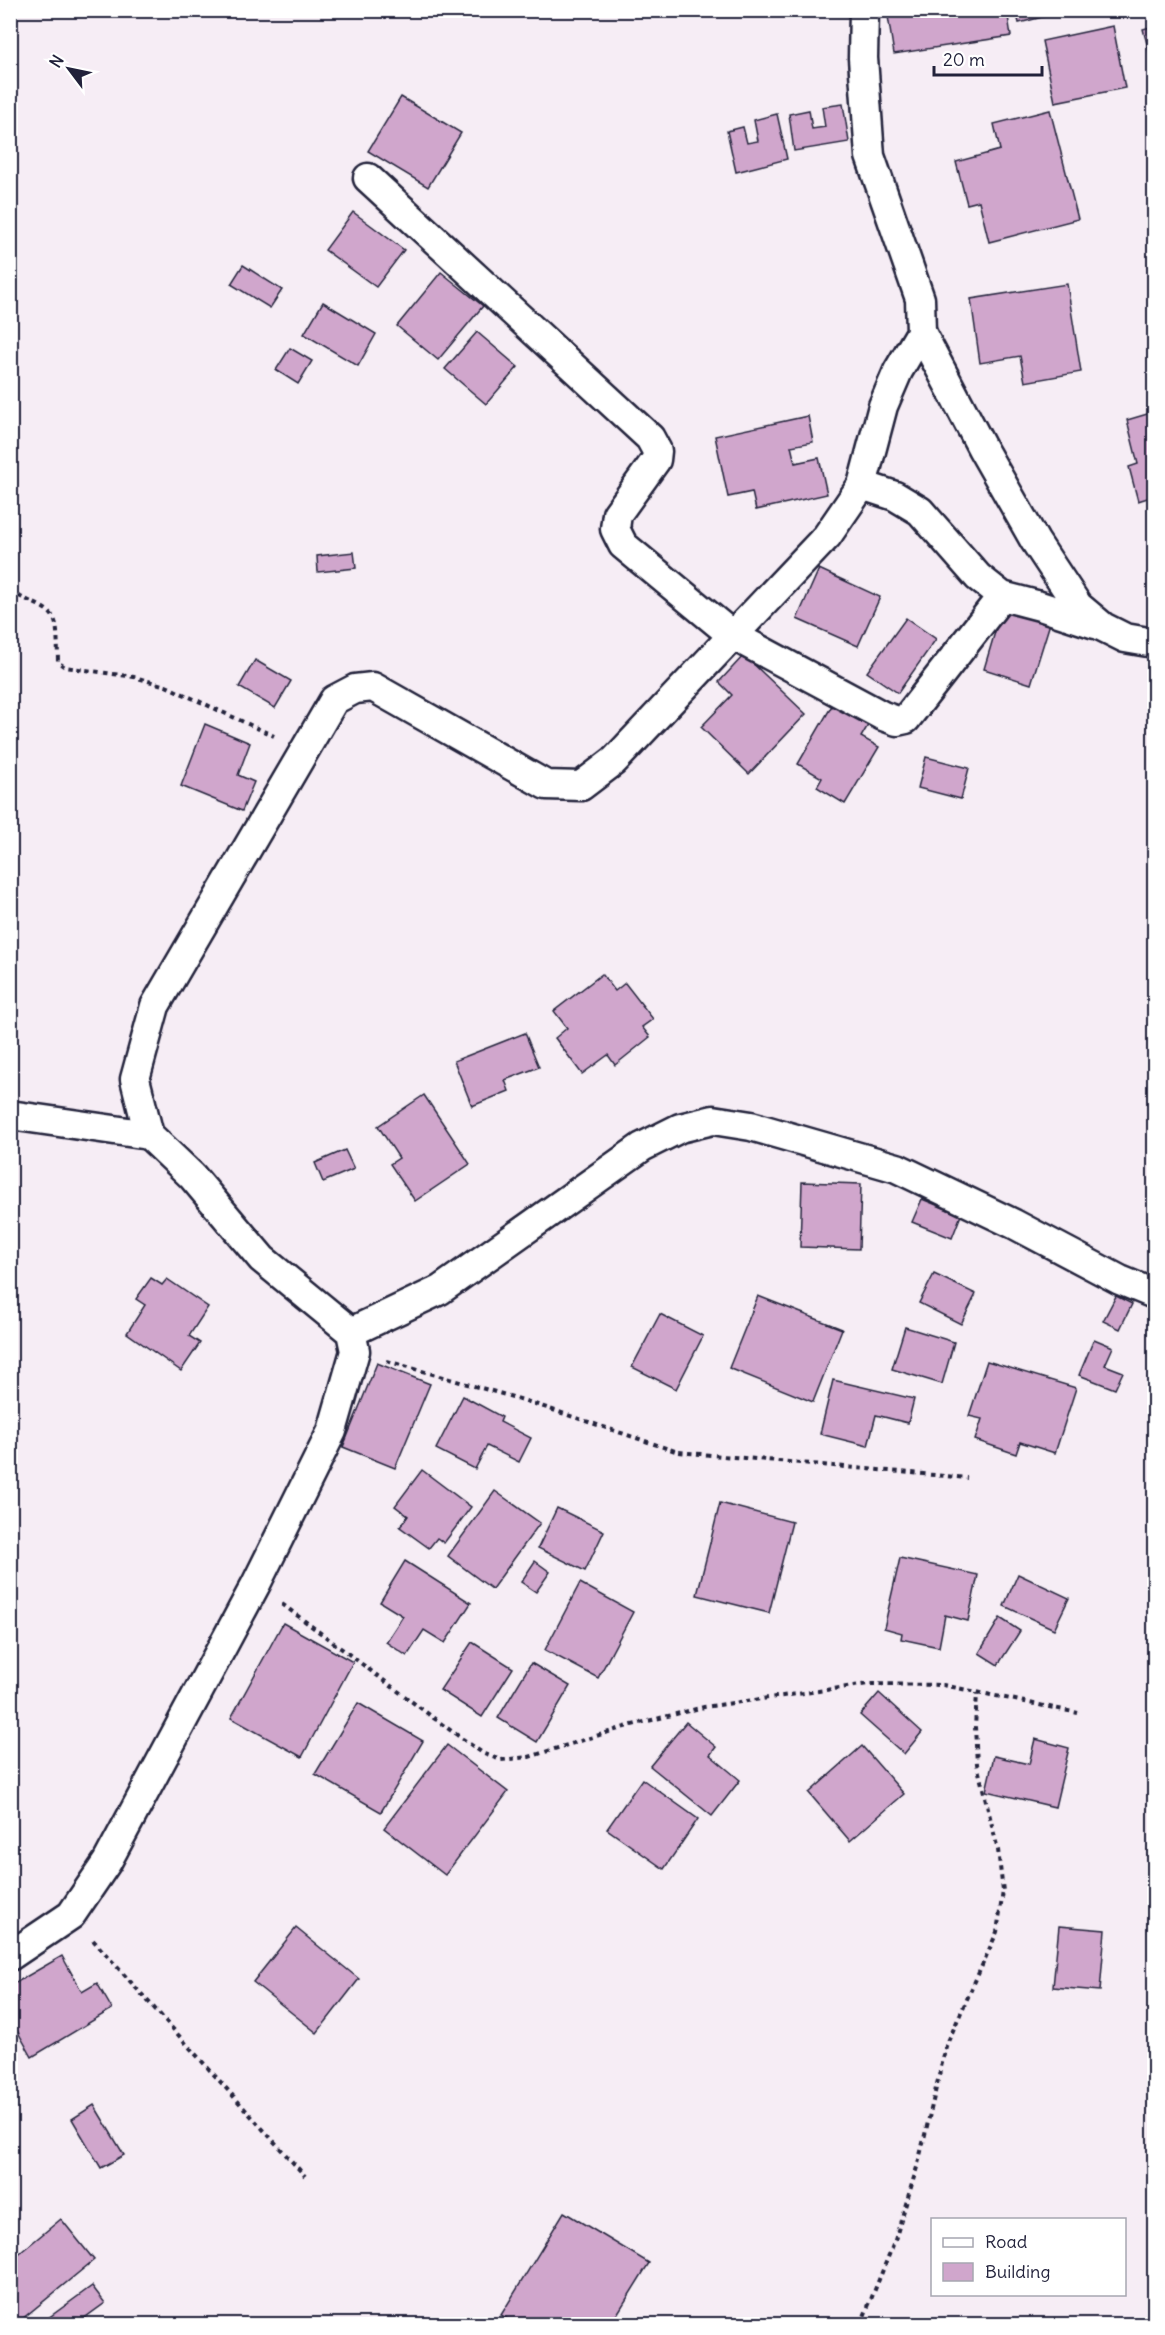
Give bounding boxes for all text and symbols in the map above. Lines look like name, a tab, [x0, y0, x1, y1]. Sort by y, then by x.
north arrow	[39, 39, 99, 99]
scale bar	[934, 39, 1042, 77]
text: 20 m	[943, 48, 985, 71]
text: N	[45, 51, 68, 71]
legend	[931, 2218, 1126, 2296]
text: Road	[985, 2230, 1028, 2253]
text: Building	[985, 2260, 1050, 2283]

